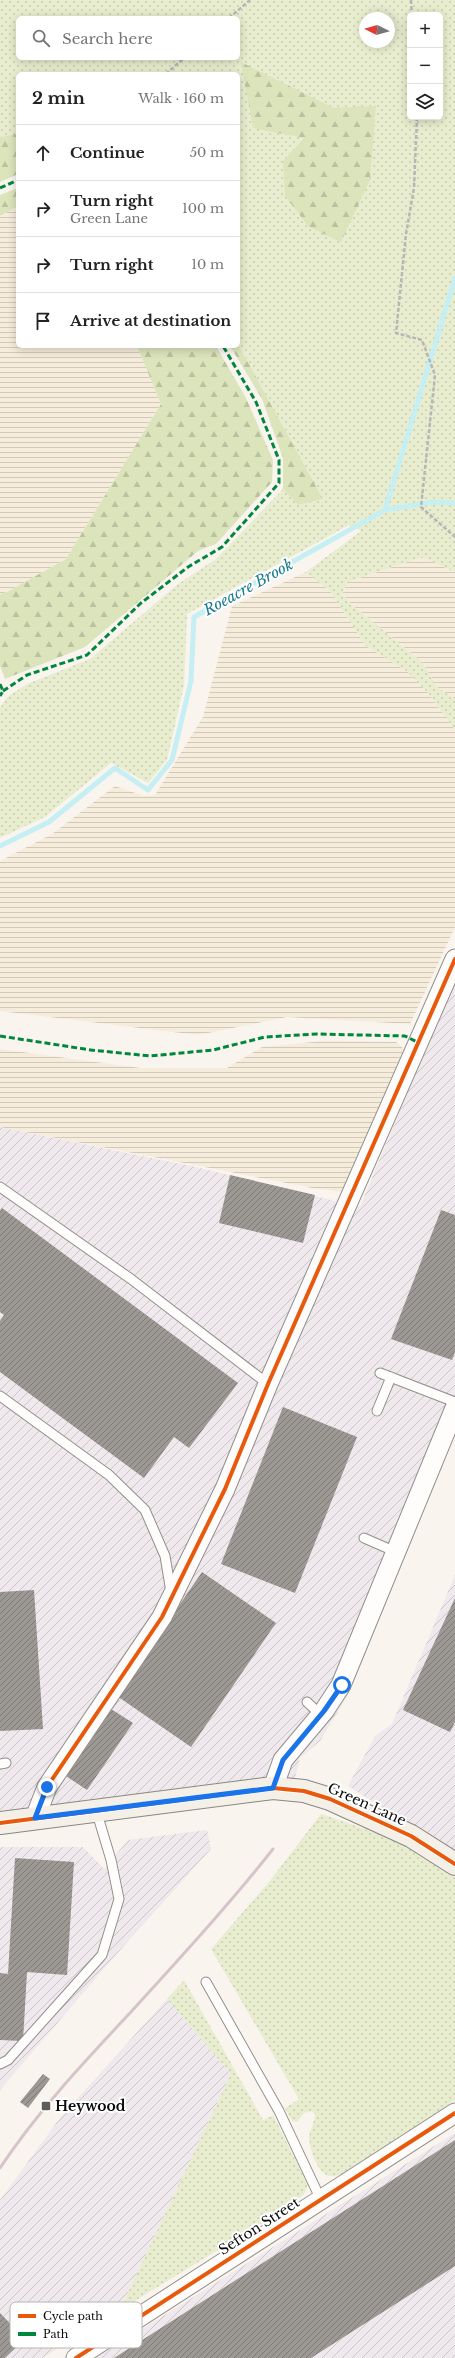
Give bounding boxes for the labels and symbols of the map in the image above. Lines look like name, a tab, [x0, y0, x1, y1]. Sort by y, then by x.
north arrow	[359, 12, 395, 48]
water label: Roeacre Brook	[199, 555, 296, 620]
route start	[333, 1676, 351, 1694]
route end	[38, 1778, 56, 1796]
street label: Green Lane	[325, 1779, 409, 1829]
place label: Heywood	[55, 2097, 126, 2115]
marker: Heywood	[40, 2100, 52, 2112]
street label: Sefton Street	[215, 2193, 304, 2259]
legend	[10, 2302, 142, 2348]
text: Cycle path	[43, 2309, 103, 2323]
text: Path	[43, 2327, 69, 2341]

